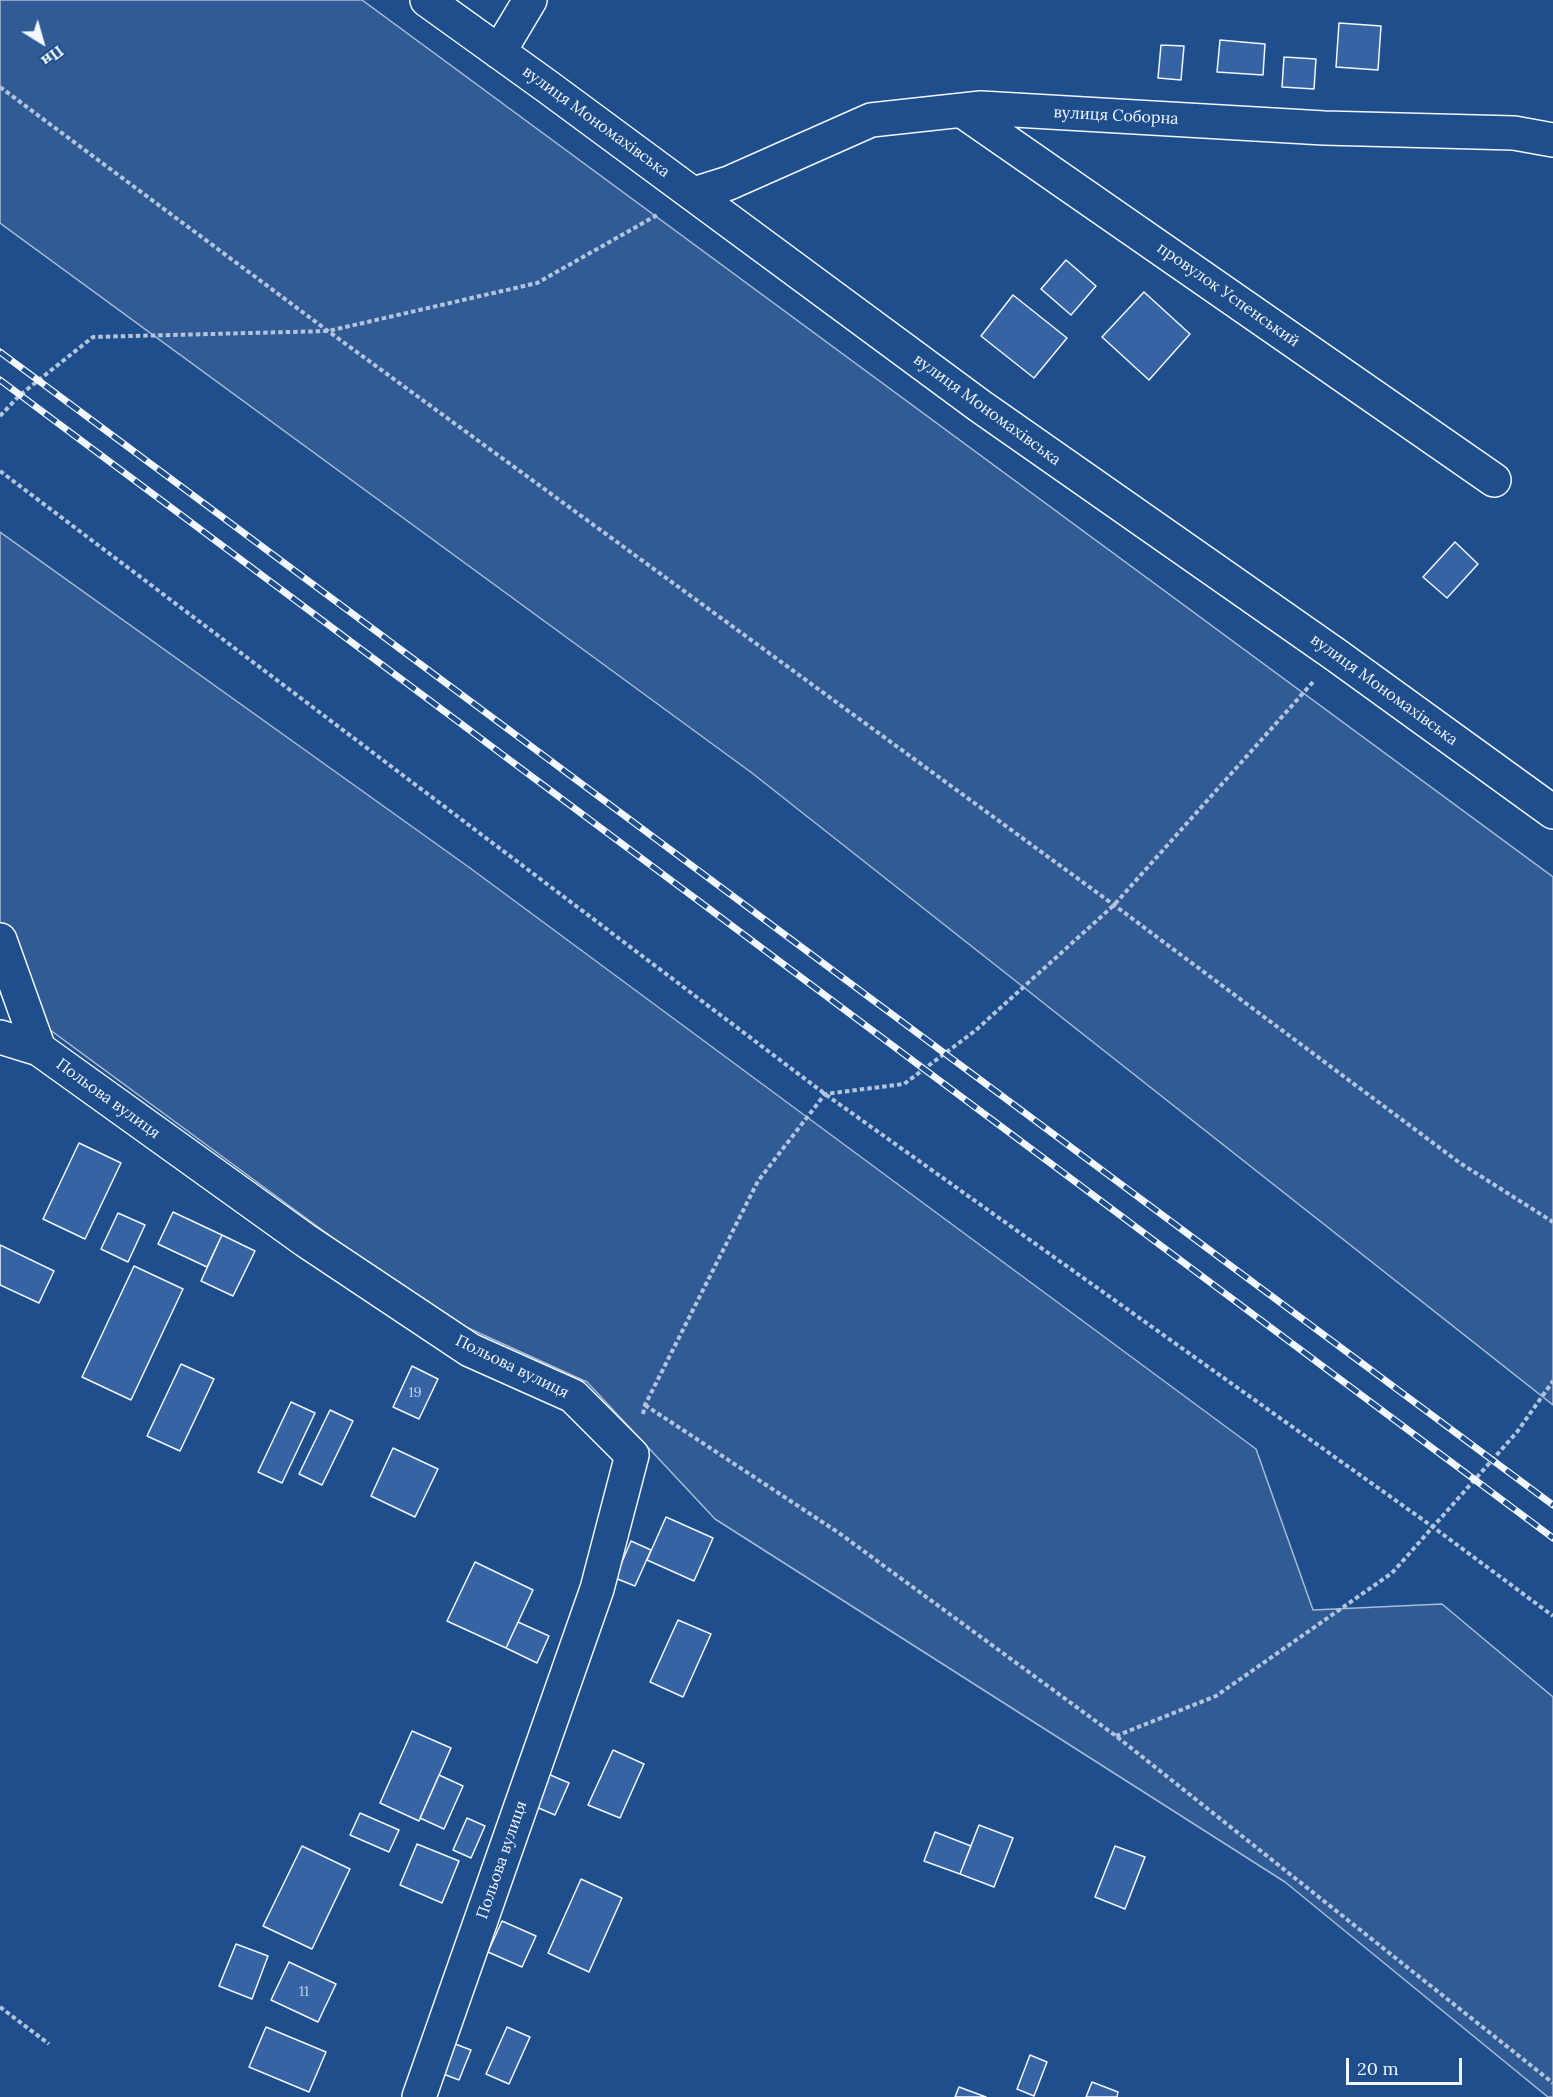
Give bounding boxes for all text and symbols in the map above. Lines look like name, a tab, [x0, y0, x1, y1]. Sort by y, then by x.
north arrow	[12, 12, 72, 72]
text: Пн	[38, 41, 68, 71]
street label: вулиця Мономахівська	[519, 62, 673, 182]
street label: вулиця Соборна	[1053, 103, 1179, 129]
street label: провулок Успенський	[1153, 239, 1303, 351]
street label: вулиця Мономахівська	[910, 350, 1064, 470]
street label: вулиця Мономахівська	[1307, 630, 1461, 750]
street label: Польова вулиця	[52, 1055, 164, 1143]
street label: Польова вулиця	[452, 1331, 572, 1403]
house number: 19	[408, 1385, 422, 1401]
street label: Польова вулиця	[473, 1798, 531, 1922]
house number: 11	[299, 1984, 309, 2000]
scale bar	[1349, 2046, 1464, 2084]
text: 20 m	[1357, 2057, 1399, 2080]

